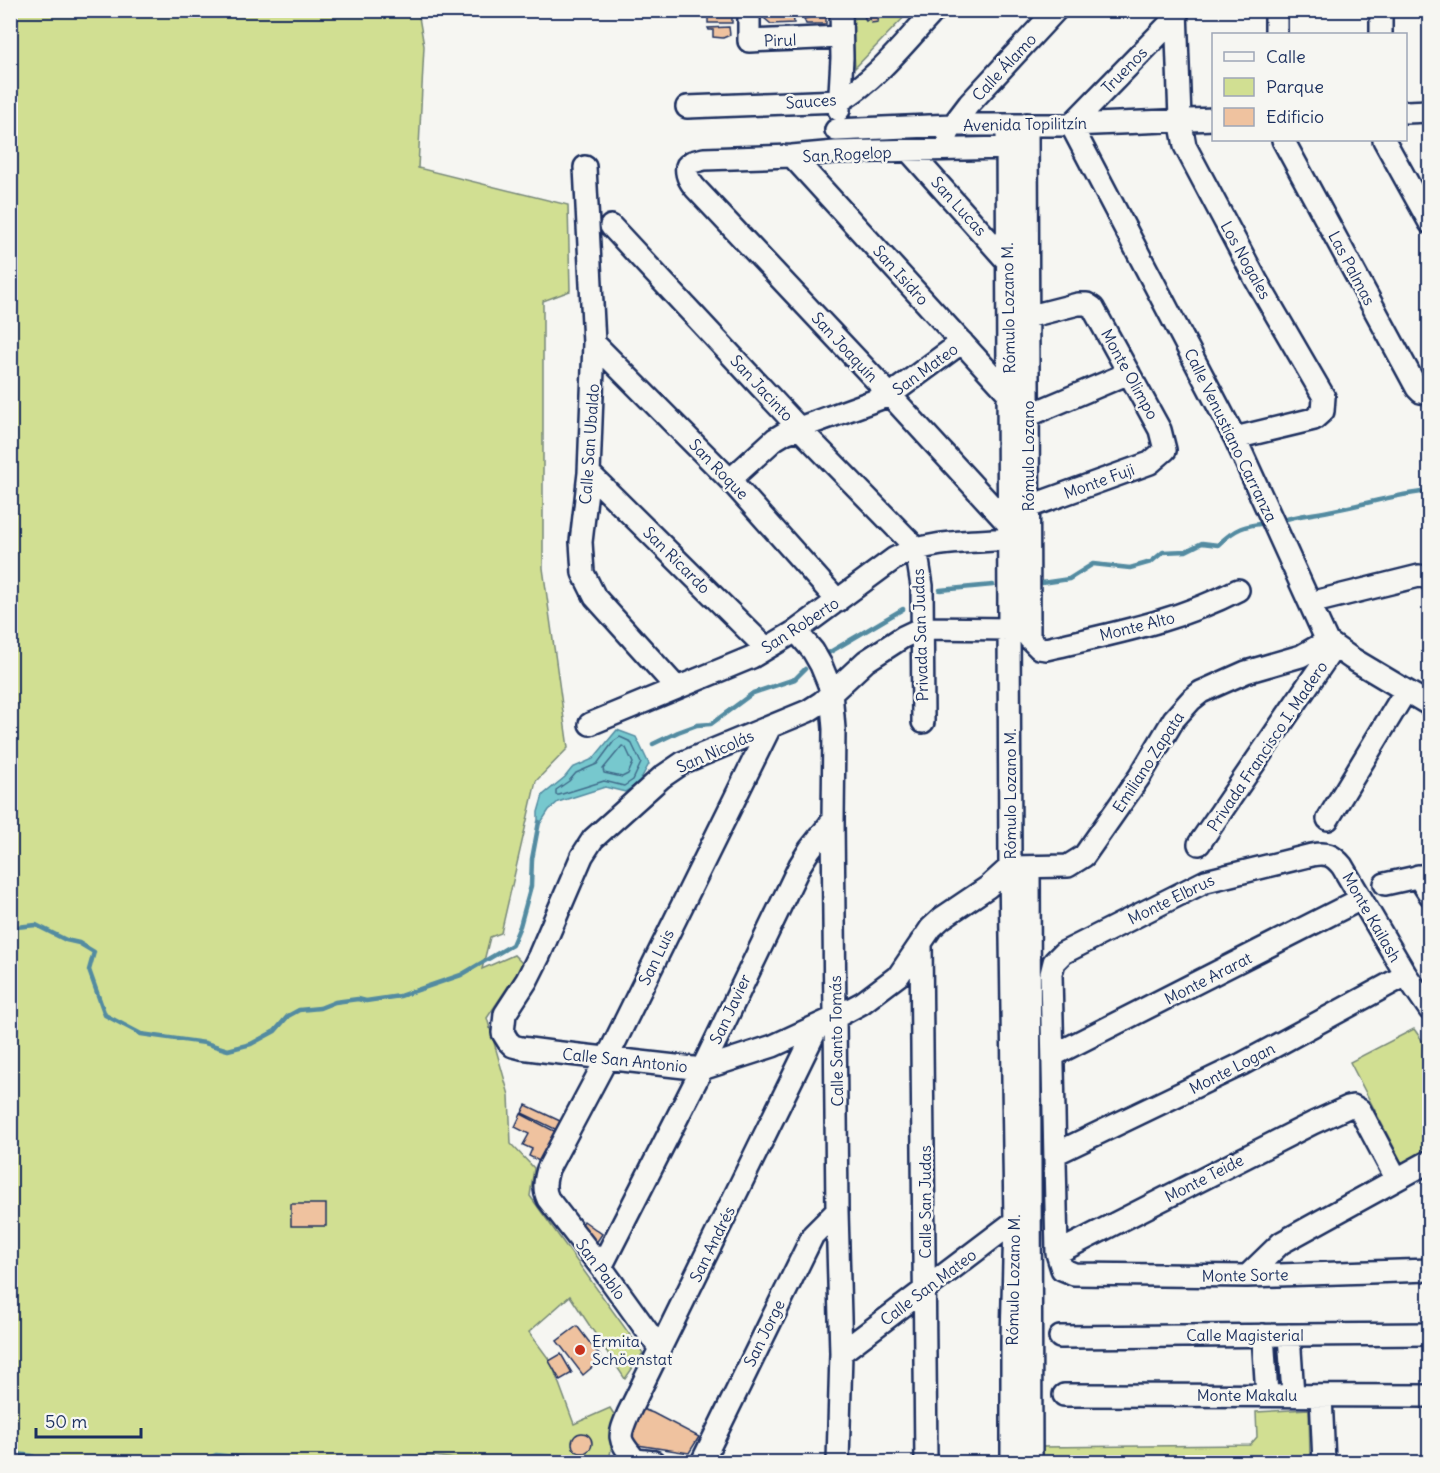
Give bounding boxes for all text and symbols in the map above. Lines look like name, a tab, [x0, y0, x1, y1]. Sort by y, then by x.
street label: Pirul	[763, 29, 797, 51]
street label: Calle Álamo	[968, 29, 1040, 105]
legend	[1212, 33, 1407, 141]
street label: Truenos	[1097, 42, 1151, 98]
text: Calle	[1266, 45, 1306, 68]
text: Parque	[1266, 75, 1324, 98]
street label: Sauces	[785, 89, 837, 113]
text: Edificio	[1266, 105, 1324, 128]
street label: Avenida Topilitzín	[963, 113, 1087, 135]
street label: San Rogelop	[802, 142, 892, 166]
street label: San Lucas	[927, 172, 991, 240]
street label: Los Nogales	[1216, 218, 1276, 302]
street label: Las Palmas	[1324, 227, 1380, 309]
street label: San Isidro	[869, 241, 933, 309]
street label: Rómulo Lozano M.	[997, 242, 1019, 374]
street label: San Joaquín	[808, 308, 882, 386]
street label: Monte Olimpo	[1097, 325, 1163, 423]
street label: San Mateo	[888, 339, 962, 399]
street label: Calle Venustiano Carranza	[1180, 345, 1282, 525]
street label: San Jacinto	[726, 351, 798, 425]
street label: Calle San Ubaldo	[575, 383, 603, 505]
street label: Rómulo Lozano	[1018, 400, 1038, 512]
street label: San Roque	[685, 434, 753, 504]
street label: Monte Fuji	[1061, 459, 1137, 503]
street label: San Ricardo	[639, 522, 715, 598]
street label: Privada San Judas	[908, 568, 932, 702]
street label: San Roberto	[757, 593, 843, 657]
street label: Monte Alto	[1097, 607, 1177, 645]
street label: Privada Francisco I. Madero	[1202, 657, 1332, 835]
street label: Emiliano Zapata	[1108, 708, 1188, 816]
street label: San Nicolás	[673, 725, 757, 777]
street label: Rómulo Lozano M.	[1000, 728, 1020, 860]
street label: Monte Elbrus	[1125, 869, 1217, 929]
street label: Monte Kailash	[1338, 869, 1406, 965]
street label: San Luis	[634, 926, 678, 988]
street label: Monte Ararat	[1161, 947, 1256, 1009]
street label: San Javier	[705, 970, 755, 1047]
street label: Calle Santo Tomás	[825, 975, 847, 1107]
street label: Monte Logan	[1186, 1038, 1278, 1098]
street label: Calle San Antonio	[561, 1043, 689, 1077]
street label: Calle San Judas	[915, 1145, 935, 1259]
street label: Monte Teide	[1161, 1150, 1247, 1206]
street label: San Andrés	[685, 1203, 739, 1285]
street label: Rómulo Lozano M.	[1002, 1214, 1024, 1346]
street label: San Pablo	[572, 1235, 630, 1303]
street label: Calle San Mateo	[876, 1244, 980, 1330]
street label: Monte Sorte	[1201, 1264, 1289, 1286]
street label: San Jorge	[739, 1296, 789, 1370]
street label: Calle Magisterial	[1186, 1325, 1304, 1345]
place label: Ermita Schöenstat	[592, 1331, 673, 1369]
marker: Ermita Schöenstat	[573, 1343, 587, 1357]
street label: Monte Makalu	[1197, 1385, 1297, 1405]
scale bar	[36, 1401, 141, 1439]
text: 50 m	[45, 1410, 87, 1433]

